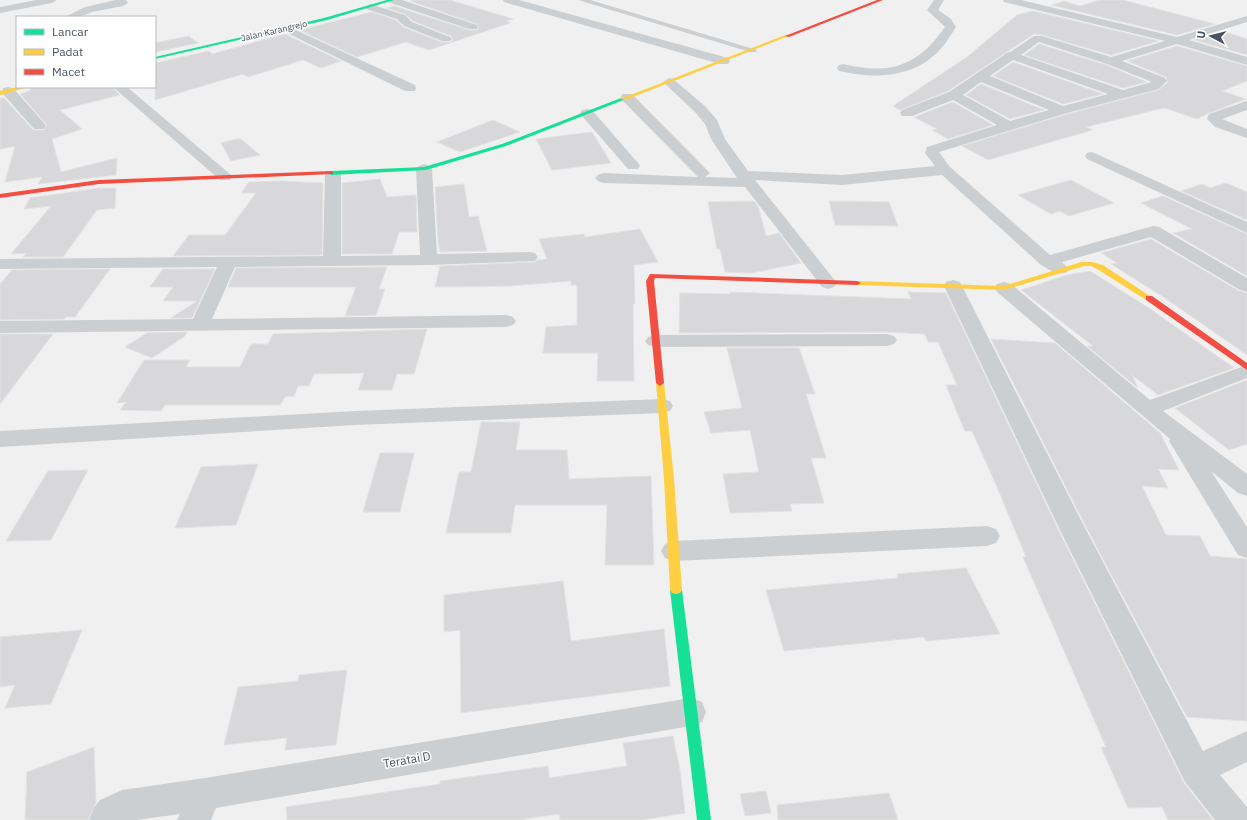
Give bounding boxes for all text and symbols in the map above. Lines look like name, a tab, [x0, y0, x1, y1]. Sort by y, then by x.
legend	[16, 16, 156, 88]
north arrow	[1191, 16, 1231, 56]
street label: Jalan Karangrejo	[240, 18, 308, 43]
text: Lancar	[52, 24, 89, 39]
text: U	[1194, 30, 1208, 39]
text: Padat	[52, 44, 83, 59]
text: Macet	[52, 64, 85, 79]
street label: Teratai D	[382, 748, 432, 771]

